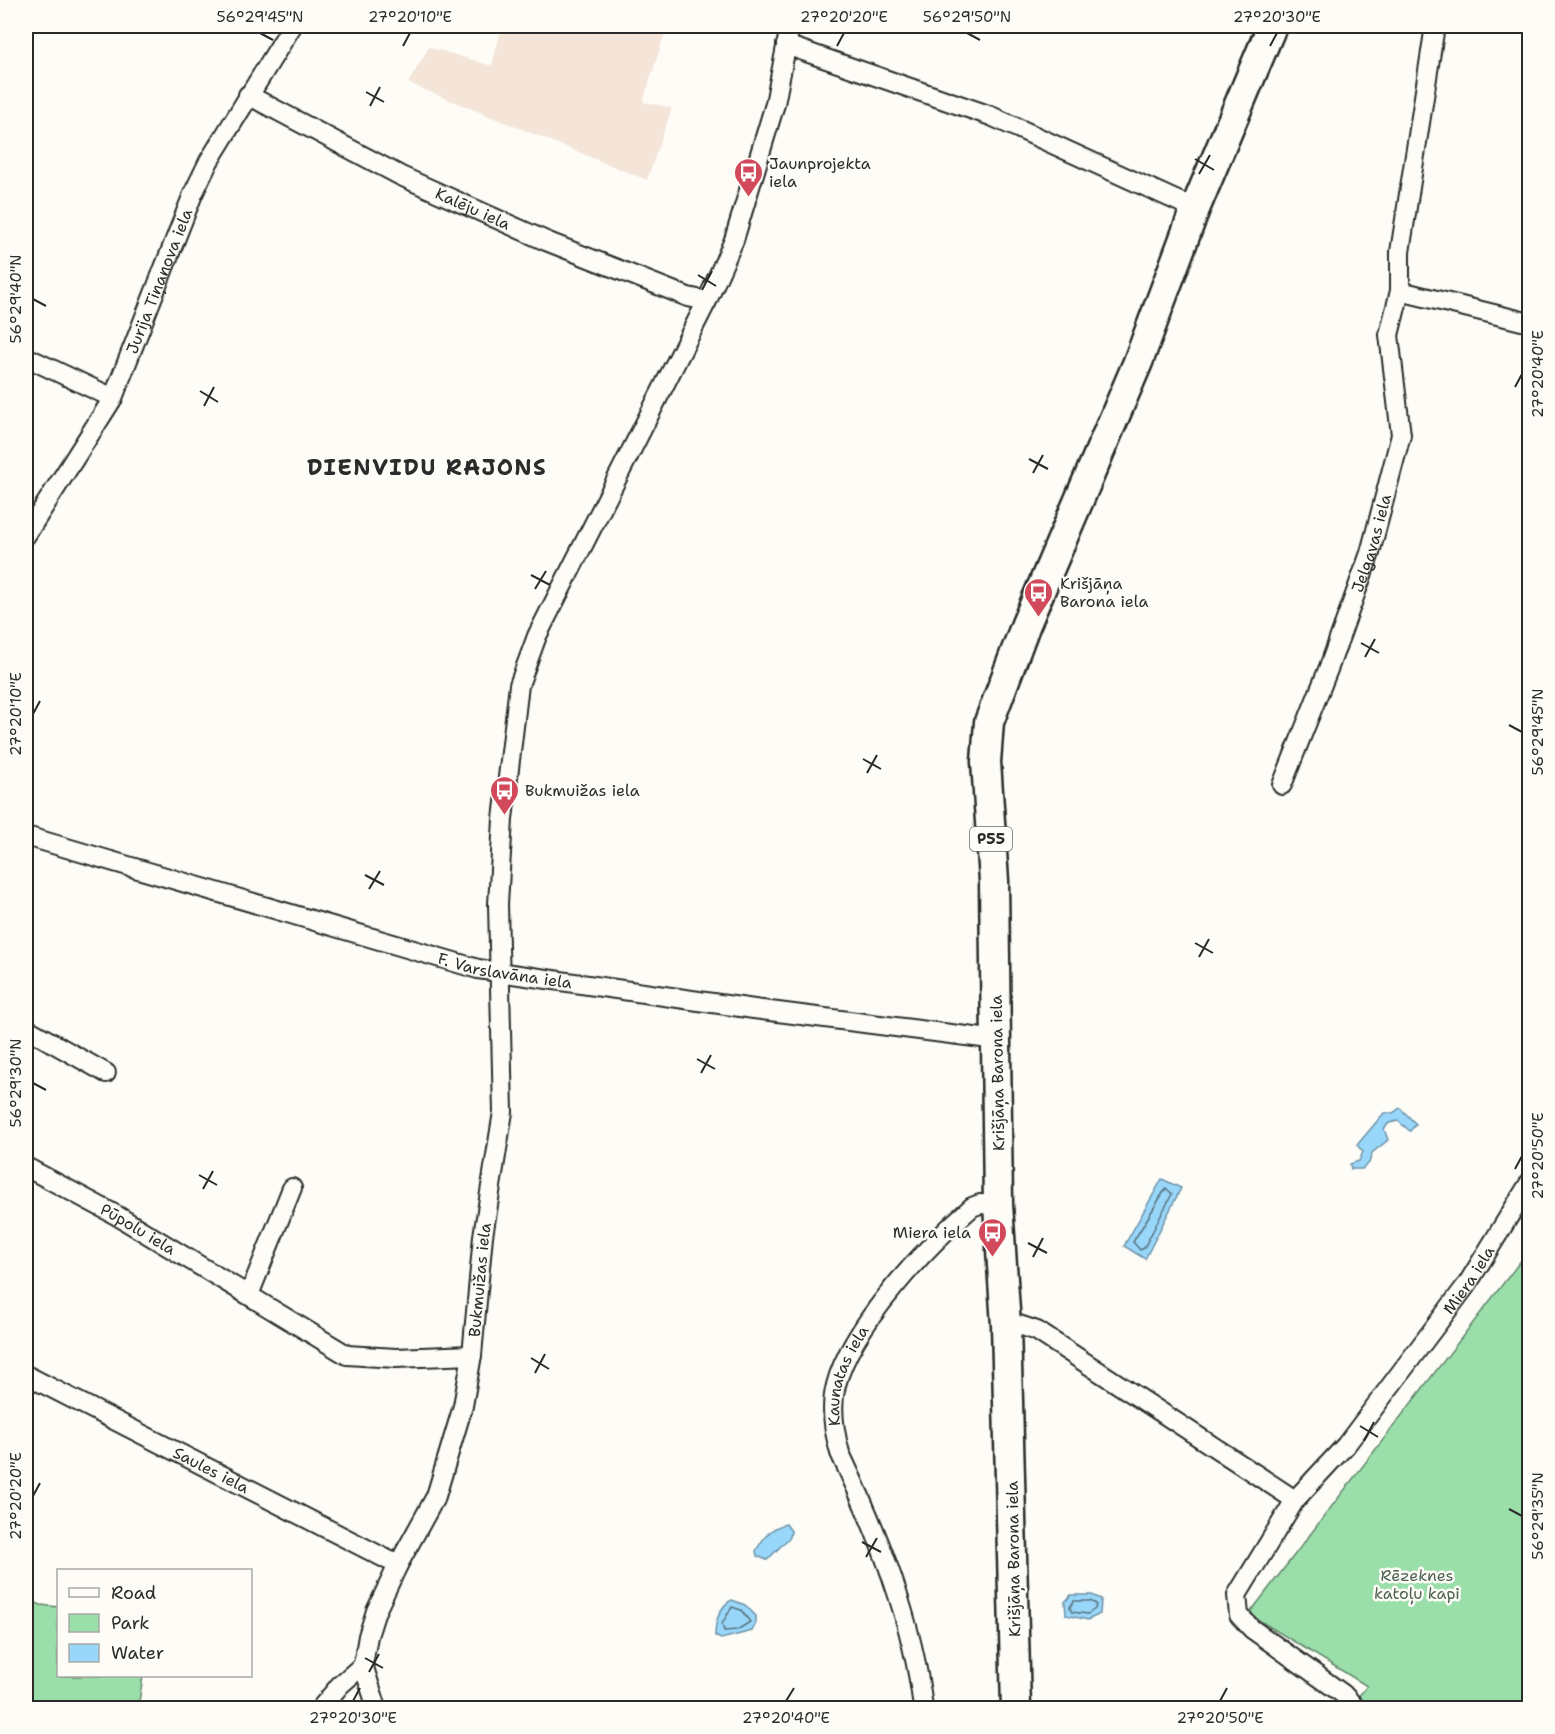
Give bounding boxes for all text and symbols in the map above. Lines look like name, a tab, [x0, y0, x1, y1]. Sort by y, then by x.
text: 56°29'45"N	[216, 7, 304, 27]
text: 27°20'10"E	[368, 7, 452, 27]
text: 27°20'20"E	[800, 7, 888, 27]
text: 56°29'50"N	[923, 7, 1011, 27]
text: 27°20'30"E	[1233, 7, 1321, 27]
place label: Jaunprojekta iela	[769, 153, 871, 192]
bus stop icon: Jaunprojekta iela	[732, 156, 764, 198]
street label: Kalēju iela	[432, 183, 514, 235]
street label: Jurija Tiņanova iela	[121, 205, 197, 357]
text: 56°29'40"N	[6, 255, 26, 343]
text: 27°20'40"E	[1528, 330, 1548, 418]
district label: DIENVIDU RAJONS	[307, 453, 547, 482]
street label: Jelgavas iela	[1347, 492, 1396, 595]
place label: Krišjāņa Barona iela	[1060, 573, 1148, 612]
bus stop icon: Krišjāņa Barona iela	[1023, 576, 1055, 618]
text: 27°20'10"E	[6, 672, 26, 756]
text: 56°29'45"N	[1528, 688, 1548, 776]
bus stop icon: Bukmuižas iela	[488, 774, 520, 816]
place label: Bukmuižas iela	[525, 780, 640, 801]
road number: P55	[970, 827, 1012, 851]
street label: F. Varslavāna iela	[435, 948, 573, 993]
street label: Krišjāņa Barona iela	[986, 995, 1010, 1151]
text: 56°29'30"N	[6, 1038, 26, 1128]
text: 27°20'50"E	[1528, 1112, 1548, 1200]
street label: Pūpolu iela	[97, 1199, 180, 1260]
bus stop icon: Miera iela	[976, 1216, 1008, 1258]
street label: Bukmuižas iela	[464, 1221, 496, 1338]
place label: Miera iela	[893, 1222, 971, 1243]
street label: Miera iela	[1438, 1242, 1499, 1319]
street label: Kaunatas iela	[823, 1321, 873, 1427]
street label: Saules iela	[169, 1442, 253, 1498]
text: 27°20'20"E	[6, 1452, 26, 1540]
text: 56°29'35"N	[1528, 1472, 1548, 1560]
street label: Krišjāņa Barona iela	[1002, 1481, 1026, 1637]
park label: Rēzeknes katoļu kapi	[1374, 1565, 1460, 1605]
legend	[57, 1569, 252, 1677]
text: Road	[111, 1581, 156, 1605]
text: Park	[111, 1611, 150, 1635]
text: Water	[111, 1641, 164, 1665]
text: 27°20'30"E	[309, 1708, 397, 1728]
text: 27°20'40"E	[742, 1708, 830, 1728]
text: 27°20'50"E	[1176, 1708, 1264, 1728]

